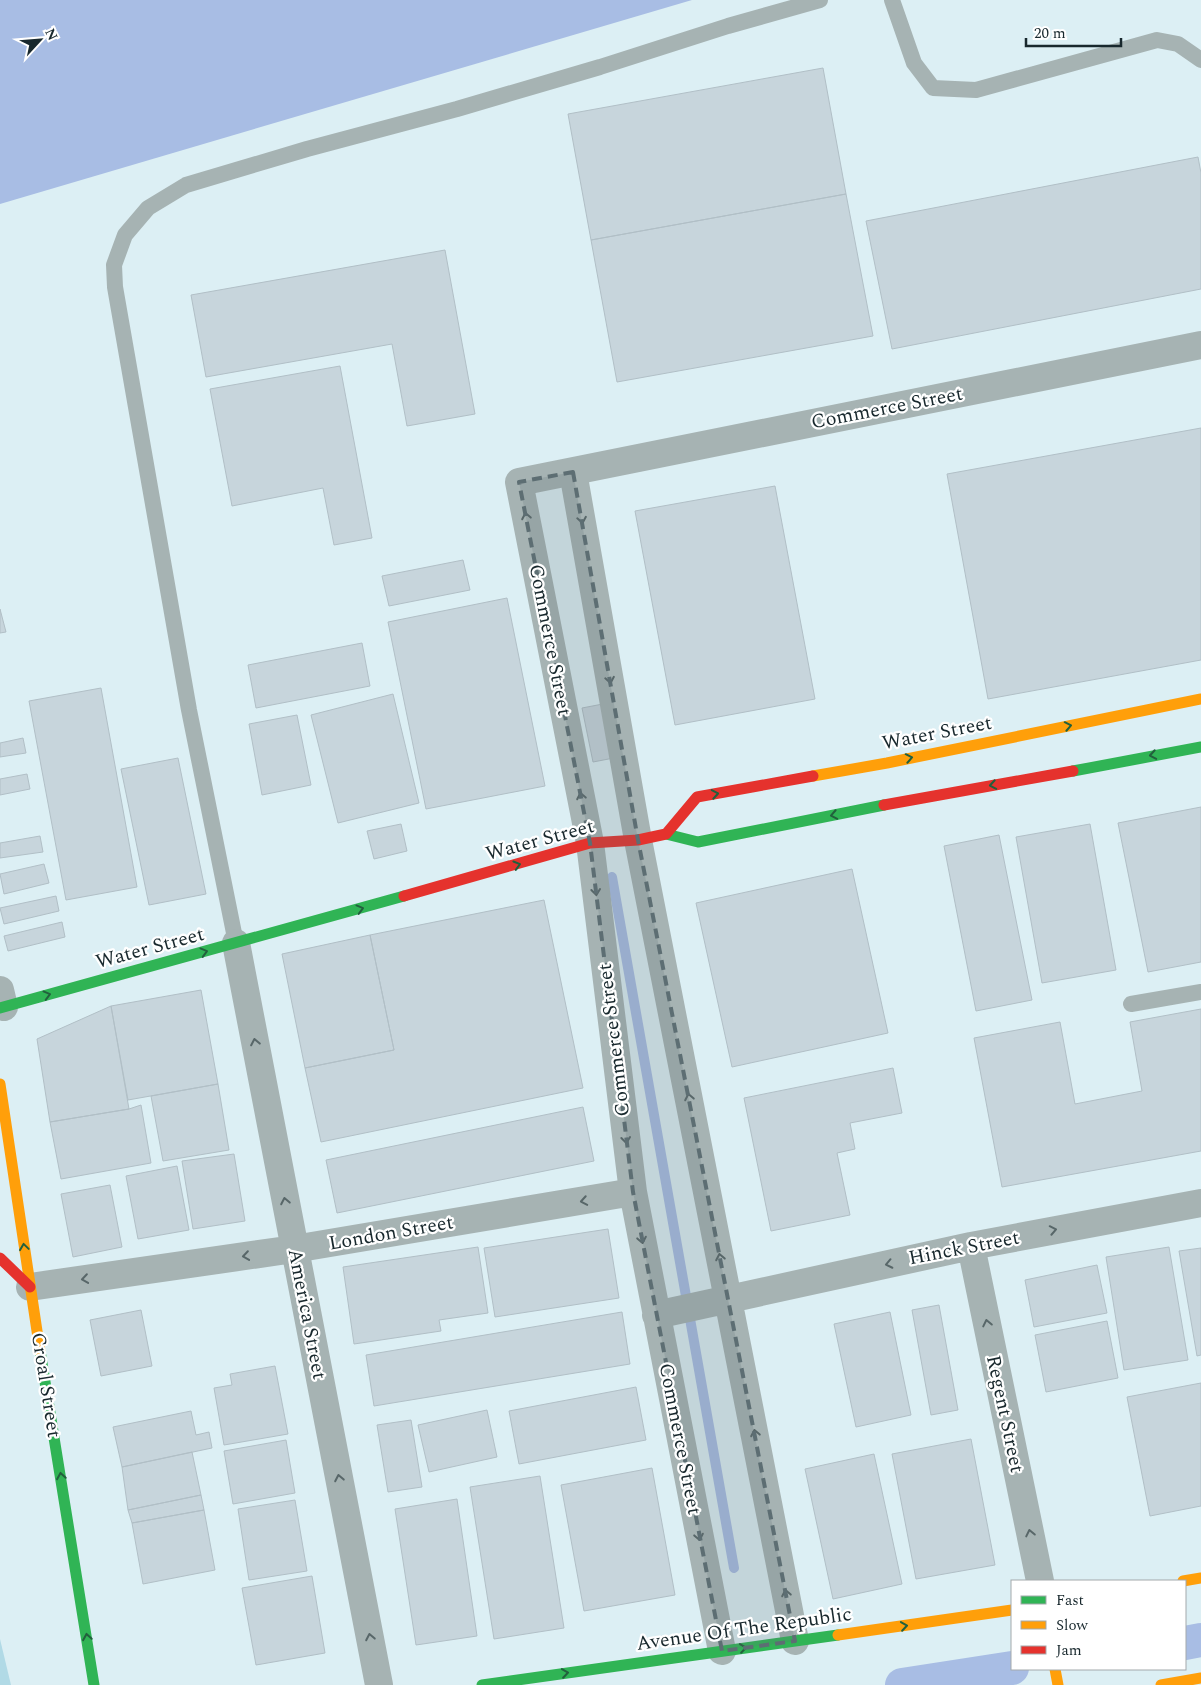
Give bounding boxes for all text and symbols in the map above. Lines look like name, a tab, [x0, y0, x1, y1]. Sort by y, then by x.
north arrow	[15, 15, 65, 65]
scale bar	[1026, 15, 1121, 47]
text: 20 m	[1034, 22, 1066, 45]
text: N	[39, 25, 63, 44]
street label: Commerce Street	[809, 379, 965, 437]
one-way arrow	[521, 511, 531, 520]
one-way arrow	[576, 515, 586, 524]
street label: Commerce Street	[521, 562, 579, 718]
one-way arrow	[605, 675, 615, 684]
street label: Water Street	[880, 708, 994, 758]
one-way arrow	[1064, 721, 1073, 732]
one-way arrow	[1149, 750, 1157, 760]
one-way arrow	[905, 753, 914, 764]
one-way arrow	[989, 779, 998, 790]
one-way arrow	[711, 790, 719, 800]
one-way arrow	[576, 791, 586, 800]
one-way arrow	[829, 810, 838, 820]
street label: Water Street	[482, 811, 598, 869]
one-way arrow	[512, 860, 520, 870]
one-way arrow	[590, 888, 601, 896]
one-way arrow	[356, 904, 365, 915]
street label: Water Street	[92, 919, 208, 977]
one-way arrow	[199, 947, 208, 958]
street label: Commerce Street	[590, 962, 638, 1118]
one-way arrow	[43, 990, 51, 1001]
one-way arrow	[250, 1037, 260, 1046]
one-way arrow	[684, 1093, 695, 1102]
one-way arrow	[620, 1136, 631, 1144]
one-way arrow	[580, 1195, 589, 1205]
one-way arrow	[280, 1197, 291, 1206]
street label: London Street	[326, 1207, 456, 1259]
street label: Hinck Street	[906, 1223, 1022, 1273]
one-way arrow	[1049, 1226, 1058, 1236]
one-way arrow	[636, 1236, 646, 1245]
one-way arrow	[19, 1242, 30, 1250]
street label: America Street	[280, 1246, 334, 1382]
one-way arrow	[242, 1250, 250, 1261]
one-way arrow	[716, 1252, 726, 1261]
one-way arrow	[885, 1258, 893, 1268]
one-way arrow	[81, 1273, 89, 1284]
one-way arrow	[982, 1318, 992, 1327]
street label: Croal Street	[23, 1330, 69, 1440]
street label: Regent Street	[978, 1352, 1032, 1476]
street label: Commerce Street	[651, 1361, 709, 1517]
one-way arrow	[750, 1429, 760, 1438]
one-way arrow	[56, 1472, 66, 1481]
one-way arrow	[334, 1473, 344, 1482]
one-way arrow	[1025, 1529, 1036, 1538]
one-way arrow	[694, 1533, 704, 1542]
legend	[1011, 1580, 1186, 1670]
one-way arrow	[781, 1589, 792, 1597]
text: Fast	[1056, 1589, 1084, 1612]
street label: Avenue Of The Republic	[634, 1599, 854, 1659]
text: Slow	[1056, 1614, 1088, 1637]
one-way arrow	[900, 1621, 908, 1631]
one-way arrow	[82, 1633, 92, 1641]
one-way arrow	[365, 1633, 376, 1642]
text: Jam	[1056, 1639, 1082, 1662]
one-way arrow	[739, 1643, 747, 1654]
one-way arrow	[560, 1669, 569, 1679]

